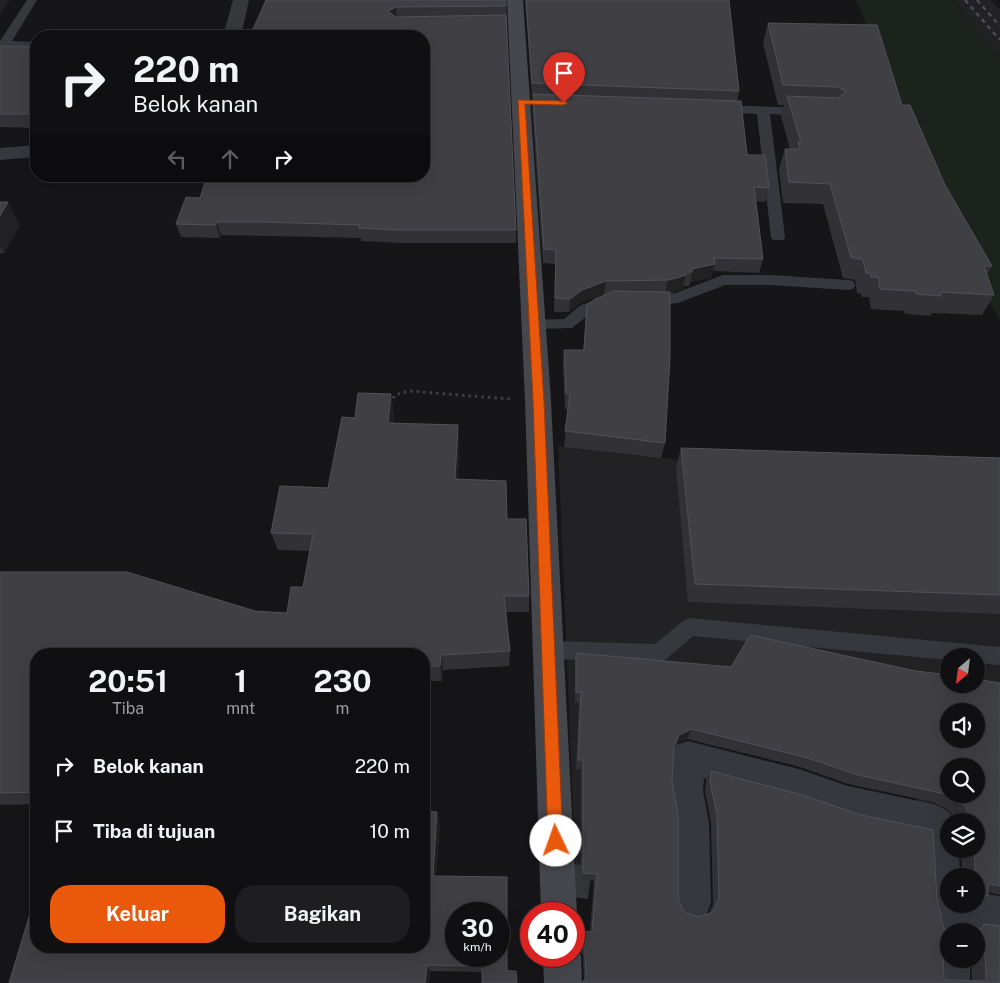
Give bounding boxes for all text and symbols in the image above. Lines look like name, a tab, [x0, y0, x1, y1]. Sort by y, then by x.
text: 220 m	[133, 49, 239, 90]
icon: right	[50, 50, 115, 115]
pin	[543, 52, 585, 103]
icon: arrive	[550, 59, 578, 87]
text: Belok kanan	[133, 91, 258, 117]
icon: left	[163, 145, 191, 173]
icon: ahead	[216, 145, 244, 173]
icon: right	[269, 145, 297, 173]
north arrow	[940, 648, 985, 692]
map controls	[940, 648, 985, 968]
text: 20:51	[88, 663, 168, 699]
text: 1	[234, 663, 247, 699]
text: 230	[313, 663, 372, 699]
text: Tiba	[112, 699, 144, 718]
text: mnt	[226, 699, 255, 718]
text: m	[336, 699, 349, 718]
button: sound	[940, 703, 985, 748]
icon: right	[50, 752, 78, 780]
text: Belok kanan	[93, 755, 204, 777]
text: 220 m	[355, 755, 410, 777]
button: search	[940, 758, 985, 803]
button: layers	[940, 813, 985, 858]
position arrow	[529, 814, 581, 866]
icon: arrive	[50, 817, 78, 845]
text: Tiba di tujuan	[93, 820, 215, 842]
text: 10 m	[370, 820, 410, 842]
button: +	[940, 868, 985, 913]
button: Keluar	[50, 885, 225, 943]
button: Bagikan	[235, 885, 410, 943]
speed limit sign: 40	[520, 902, 585, 967]
text: 30	[461, 913, 494, 943]
button: −	[940, 923, 985, 968]
text: km/h	[463, 940, 492, 954]

